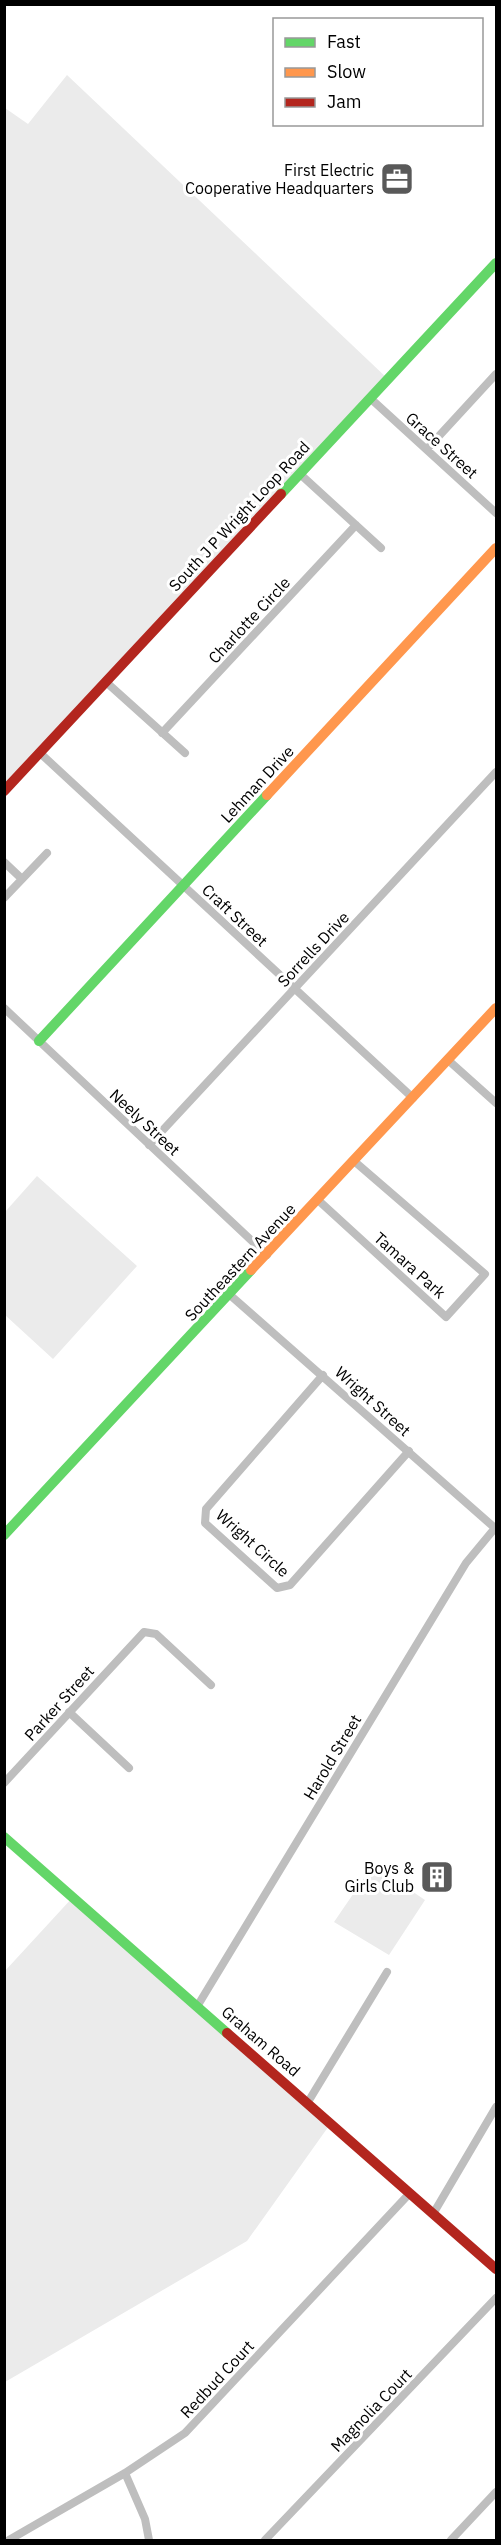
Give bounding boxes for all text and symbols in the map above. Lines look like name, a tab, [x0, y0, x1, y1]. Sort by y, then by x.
legend	[273, 18, 483, 126]
text: Fast	[327, 30, 361, 53]
text: Slow	[327, 60, 366, 83]
text: Jam	[327, 90, 362, 113]
place label: First Electric Cooperative Headquarters	[185, 160, 374, 198]
office icon: First Electric Cooperative Headquarters	[379, 161, 415, 197]
street label: Grace Street	[402, 407, 482, 483]
street label: South J P Wright Loop Road	[164, 437, 314, 595]
street label: Charlotte Circle	[204, 572, 294, 668]
street label: Lehman Drive	[216, 741, 298, 827]
street label: Craft Street	[198, 879, 272, 951]
street label: Sorrells Drive	[273, 907, 353, 991]
street label: Neely Street	[106, 1084, 184, 1160]
street label: Southeastern Avenue	[180, 1199, 300, 1325]
street label: Tamara Park	[370, 1228, 450, 1303]
street label: Wright Street	[331, 1362, 415, 1440]
street label: Wright Circle	[212, 1505, 294, 1581]
street label: Parker Street	[20, 1661, 98, 1745]
street label: Harold Street	[299, 1711, 365, 1803]
place label: Boys & Girls Club	[344, 1858, 414, 1896]
building icon: Boys & Girls Club	[419, 1859, 455, 1895]
street label: Graham Road	[218, 2001, 304, 2081]
street label: Redbud Court	[176, 2336, 258, 2422]
street label: Magnolia Court	[326, 2364, 416, 2456]

